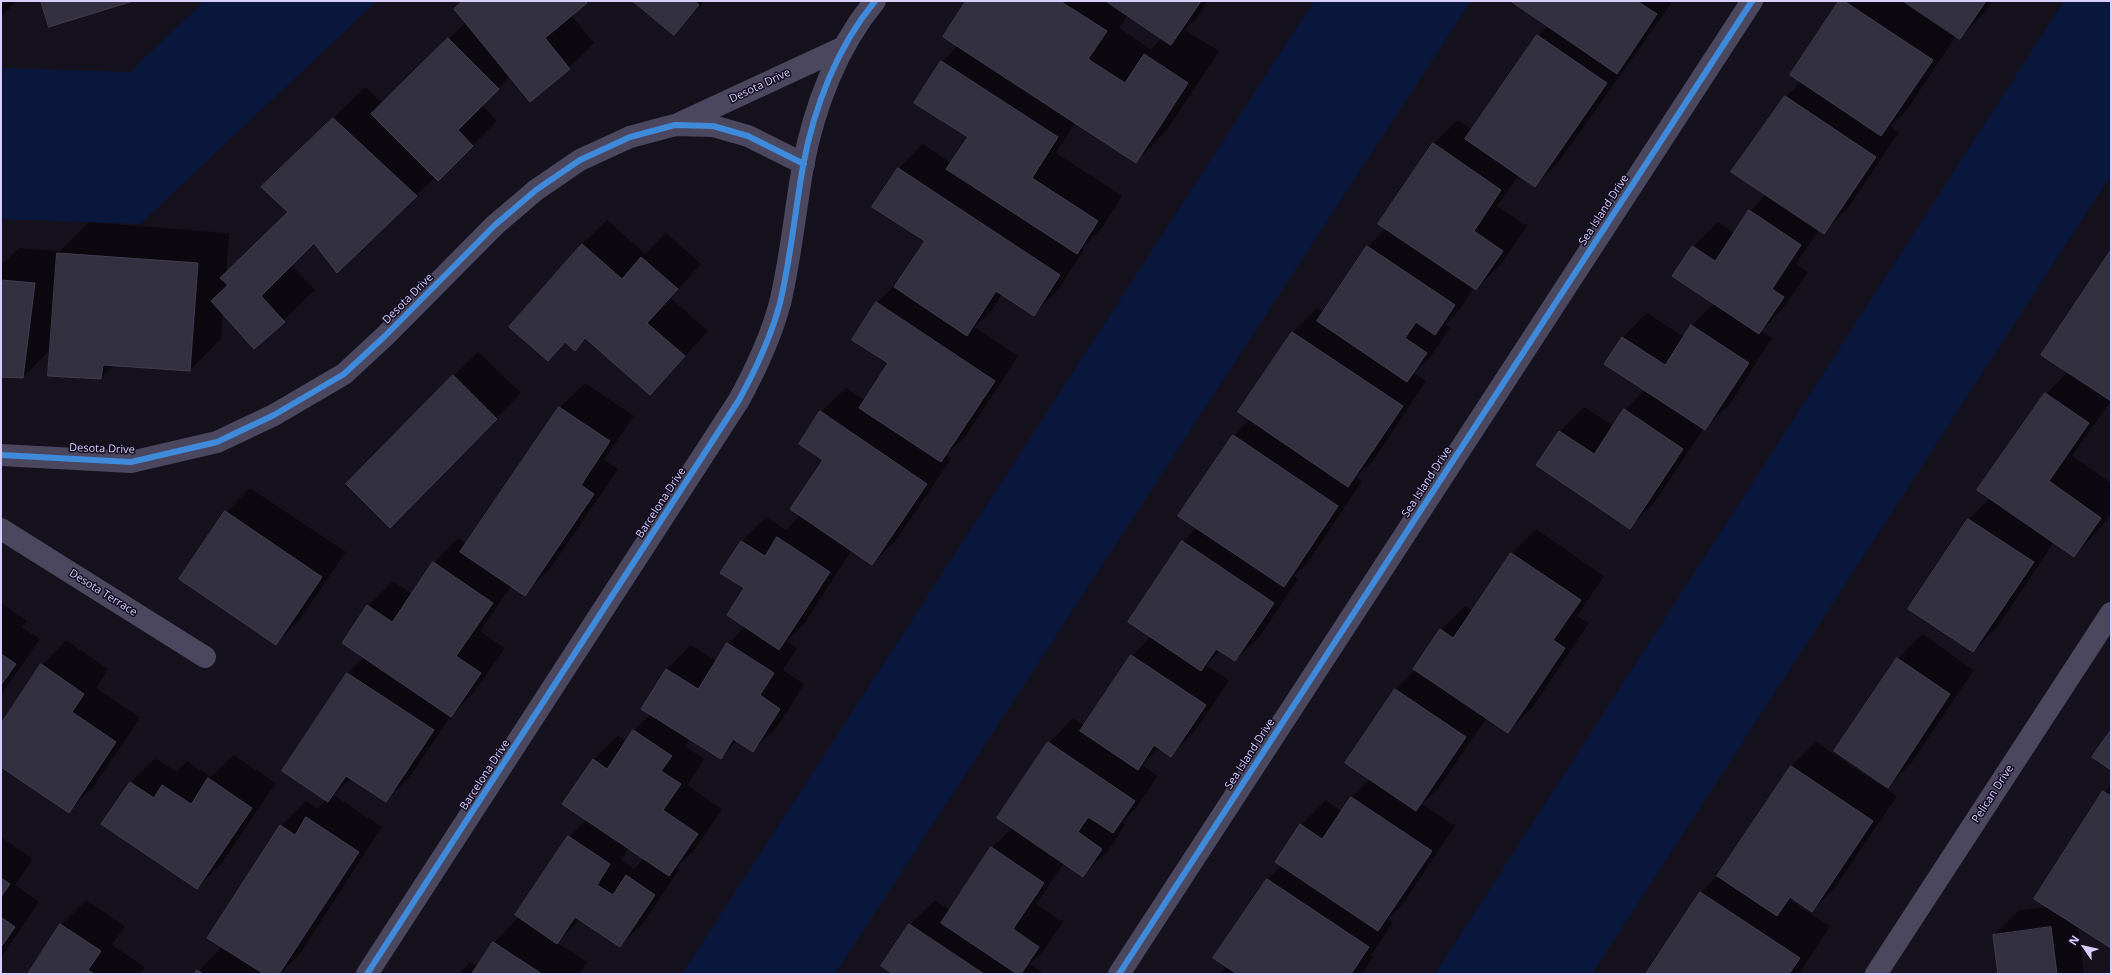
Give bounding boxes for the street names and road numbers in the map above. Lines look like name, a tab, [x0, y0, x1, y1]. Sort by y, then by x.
street label: Desota Drive	[727, 66, 793, 106]
street label: Sea Island Drive	[1576, 172, 1632, 248]
street label: Desota Drive	[380, 271, 436, 327]
street label: Desota Drive	[69, 441, 135, 457]
street label: Sea Island Drive	[1399, 444, 1455, 520]
street label: Barcelona Drive	[633, 465, 689, 541]
street label: Desota Terrace	[67, 567, 139, 619]
street label: Sea Island Drive	[1222, 716, 1278, 792]
street label: Barcelona Drive	[457, 737, 513, 813]
street label: Pelican Drive	[1969, 763, 2017, 825]

